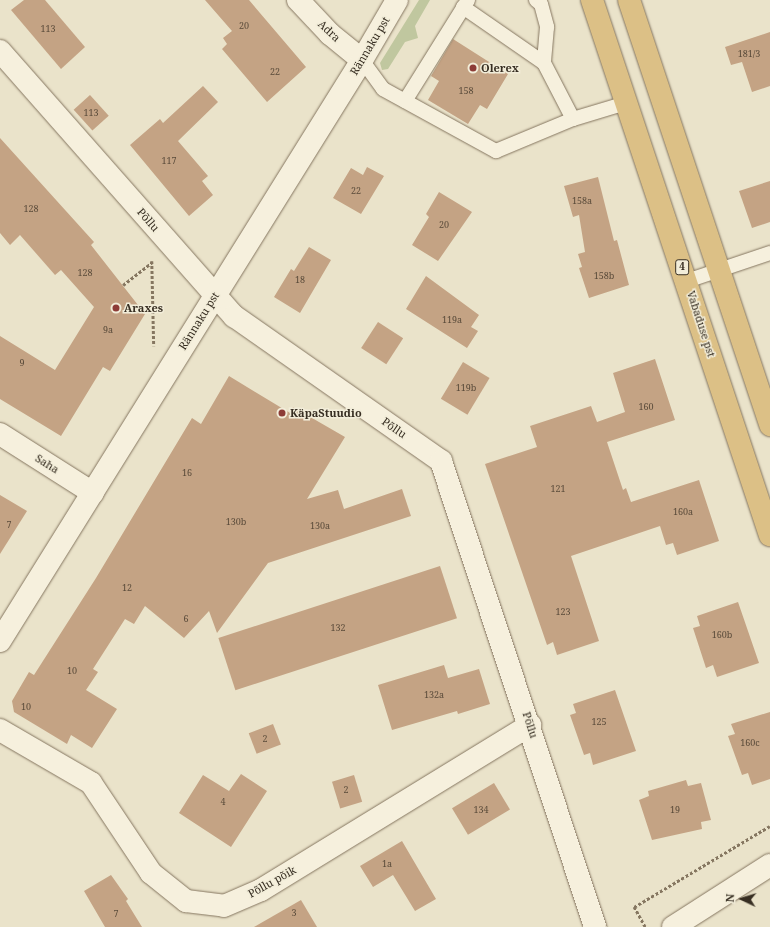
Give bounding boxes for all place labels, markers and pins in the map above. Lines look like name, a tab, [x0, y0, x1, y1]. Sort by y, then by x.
place label: Olerex	[481, 61, 519, 75]
marker: Olerex	[468, 63, 478, 73]
place label: Araxes	[124, 301, 163, 315]
marker: Araxes	[111, 303, 121, 313]
place label: KäpaStuudio	[290, 406, 362, 420]
marker: KäpaStuudio	[277, 408, 287, 418]

